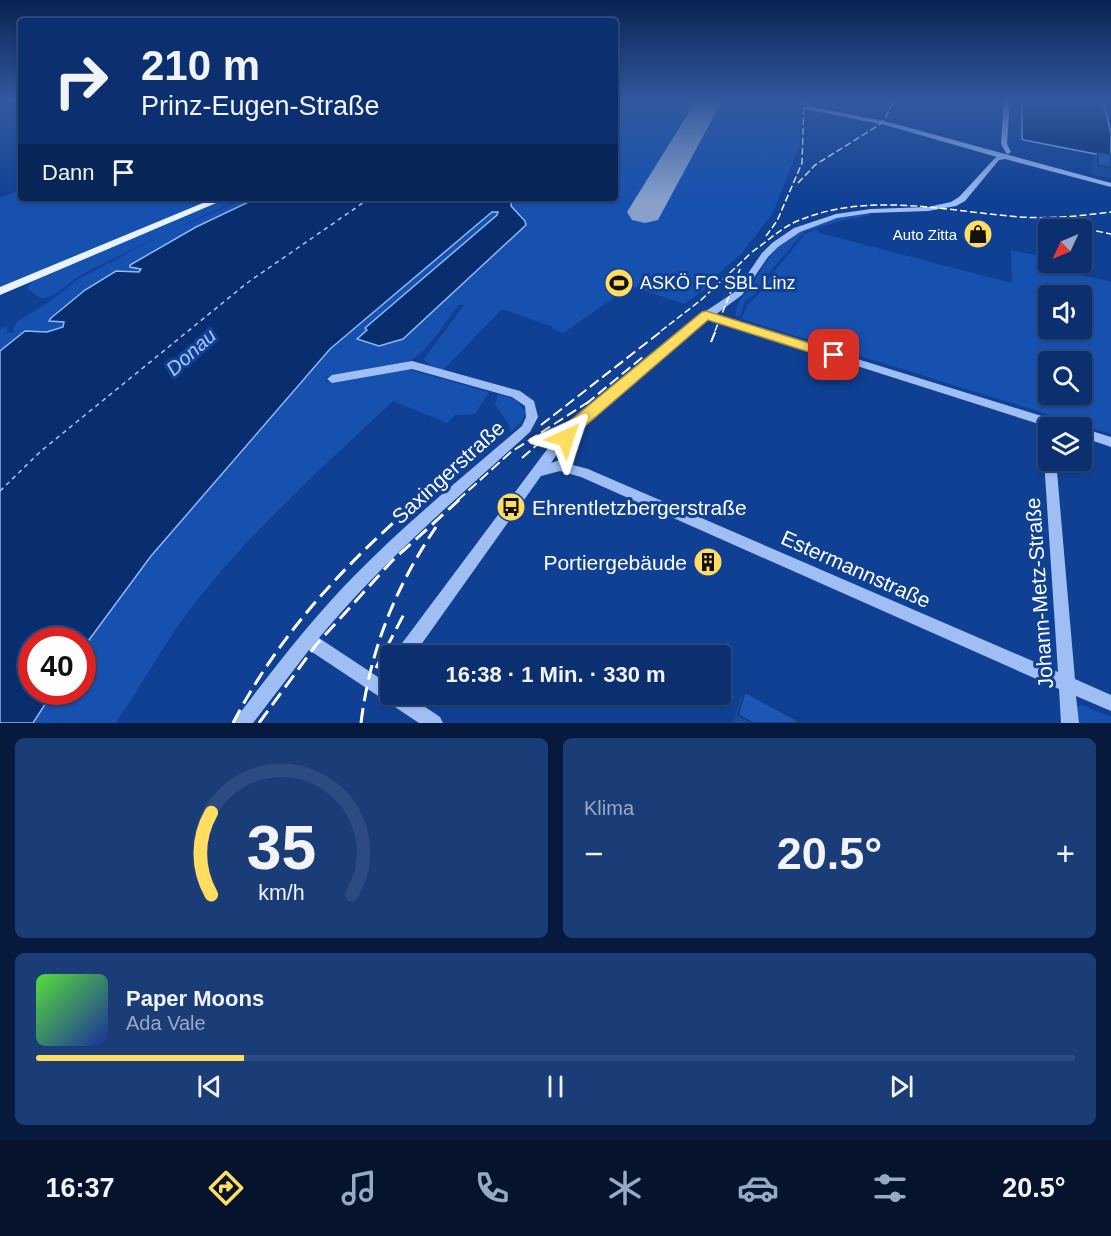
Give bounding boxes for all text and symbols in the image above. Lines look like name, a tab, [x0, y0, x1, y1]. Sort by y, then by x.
icon: right	[42, 42, 120, 120]
text: 210 m	[141, 42, 260, 89]
text: Prinz-Eugen-Straße	[141, 91, 380, 121]
icon: arrive	[107, 156, 140, 189]
text: Dann	[42, 160, 95, 185]
shop icon: Auto Zitta	[962, 218, 994, 250]
north arrow	[1038, 219, 1092, 273]
map controls	[1038, 219, 1092, 471]
place label: Auto Zitta	[893, 226, 958, 243]
sports icon: ASKÖ FC SBL Linz	[603, 267, 635, 299]
place label: ASKÖ FC SBL Linz	[640, 273, 795, 293]
button: sound	[1038, 285, 1092, 339]
water label: Donau	[162, 324, 220, 380]
pin	[808, 329, 859, 380]
icon: arrive	[817, 338, 850, 371]
button: search	[1038, 351, 1092, 405]
position arrow	[534, 406, 598, 470]
street label: Saxingerstraße	[387, 416, 509, 528]
button: layers	[1038, 417, 1092, 471]
bus stop icon: Ehrentletzbergerstraße	[495, 491, 527, 523]
place label: Ehrentletzbergerstraße	[532, 496, 747, 519]
street label: Johann-Metz-Straße	[1021, 497, 1057, 689]
street label: Estermannstraße	[778, 526, 934, 612]
building icon: Portiergebäude	[692, 546, 724, 578]
place label: Portiergebäude	[543, 551, 687, 574]
speed limit sign: 40	[18, 627, 96, 705]
text: 16:38 · 1 Min. · 330 m	[445, 662, 666, 687]
text: Klima	[584, 797, 634, 819]
text: 35	[247, 813, 316, 882]
text: 20.5°	[777, 828, 882, 879]
text: −	[584, 835, 603, 872]
text: +	[1056, 835, 1075, 872]
text: km/h	[258, 881, 305, 905]
text: Paper Moons	[126, 986, 264, 1011]
text: Ada Vale	[126, 1012, 206, 1034]
icon: previous	[193, 1070, 226, 1103]
icon: pause	[539, 1070, 572, 1103]
icon: next	[885, 1070, 918, 1103]
icon: directions	[205, 1167, 247, 1209]
icon: music	[338, 1167, 380, 1209]
icon: phone	[471, 1167, 513, 1209]
icon: climate	[604, 1167, 646, 1209]
icon: car	[737, 1167, 779, 1209]
icon: filters	[869, 1167, 911, 1209]
text: 16:37	[45, 1173, 114, 1203]
text: 20.5°	[1002, 1173, 1066, 1203]

